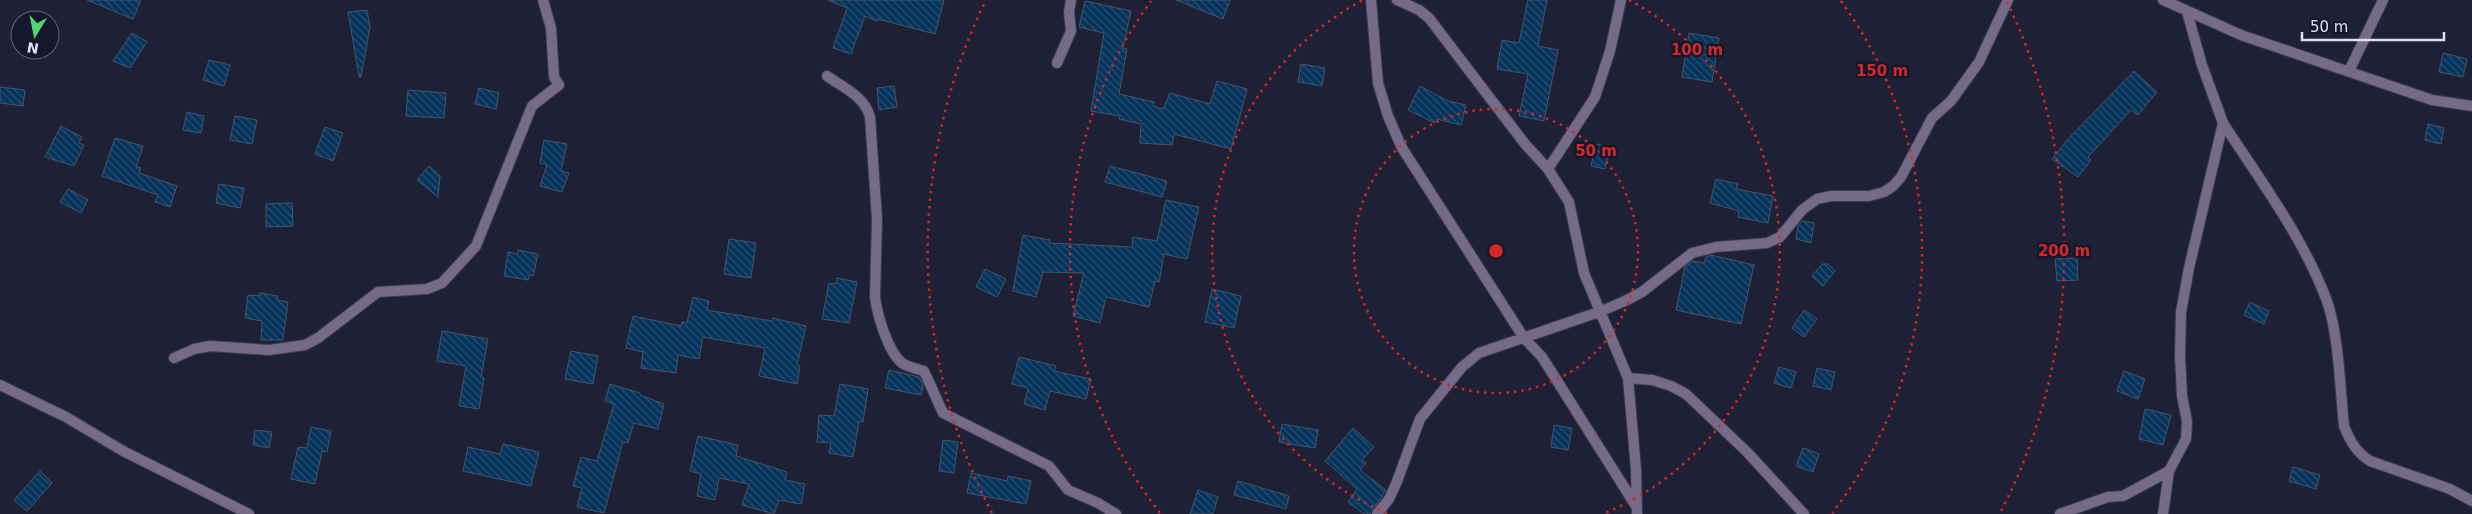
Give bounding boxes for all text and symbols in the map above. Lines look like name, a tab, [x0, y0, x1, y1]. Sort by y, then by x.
north arrow	[10, 10, 60, 60]
scale bar	[2302, 10, 2444, 42]
text: 50 m	[2310, 18, 2348, 36]
text: N	[26, 39, 40, 57]
text: 100 m	[1671, 41, 1723, 59]
text: 150 m	[1856, 62, 1908, 80]
text: 50 m	[1575, 142, 1617, 160]
centre of rings	[1487, 242, 1505, 260]
text: 200 m	[2038, 242, 2090, 260]

